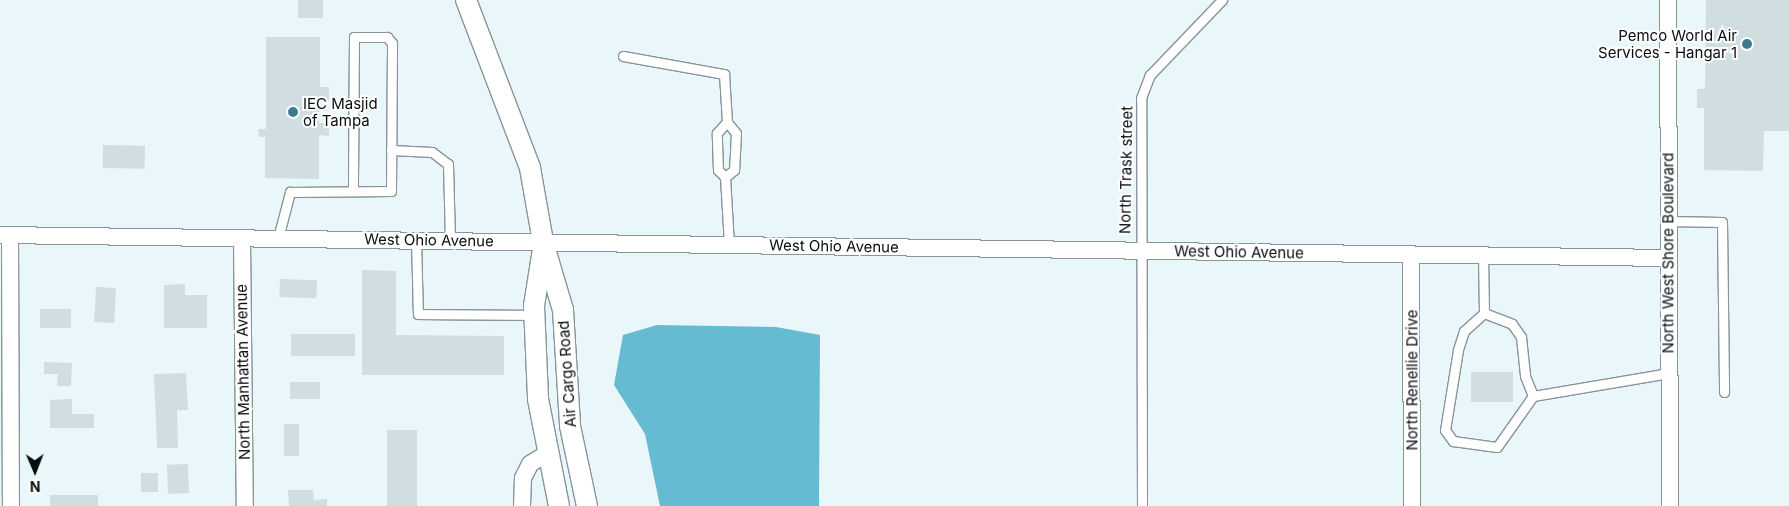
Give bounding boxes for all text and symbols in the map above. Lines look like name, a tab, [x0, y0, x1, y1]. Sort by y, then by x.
place label: Pemco World Air Services - Hangar 1	[1598, 26, 1737, 61]
marker: Pemco World Air Services - Hangar 1	[1741, 38, 1753, 50]
place label: IEC Masjid of Tampa	[303, 94, 378, 129]
marker: IEC Masjid of Tampa	[287, 106, 299, 118]
street label: North Trask street	[1116, 106, 1136, 234]
street label: North West Shore Boulevard	[1659, 153, 1677, 353]
street label: West Ohio Avenue	[364, 230, 494, 250]
street label: West Ohio Avenue	[769, 236, 899, 256]
street label: West Ohio Avenue	[1174, 242, 1304, 262]
street label: North Manhattan Avenue	[232, 284, 254, 460]
street label: North Renellie Drive	[1403, 309, 1421, 451]
street label: Air Cargo Road	[554, 320, 580, 428]
north arrow	[10, 446, 60, 496]
text: N	[30, 478, 41, 495]

